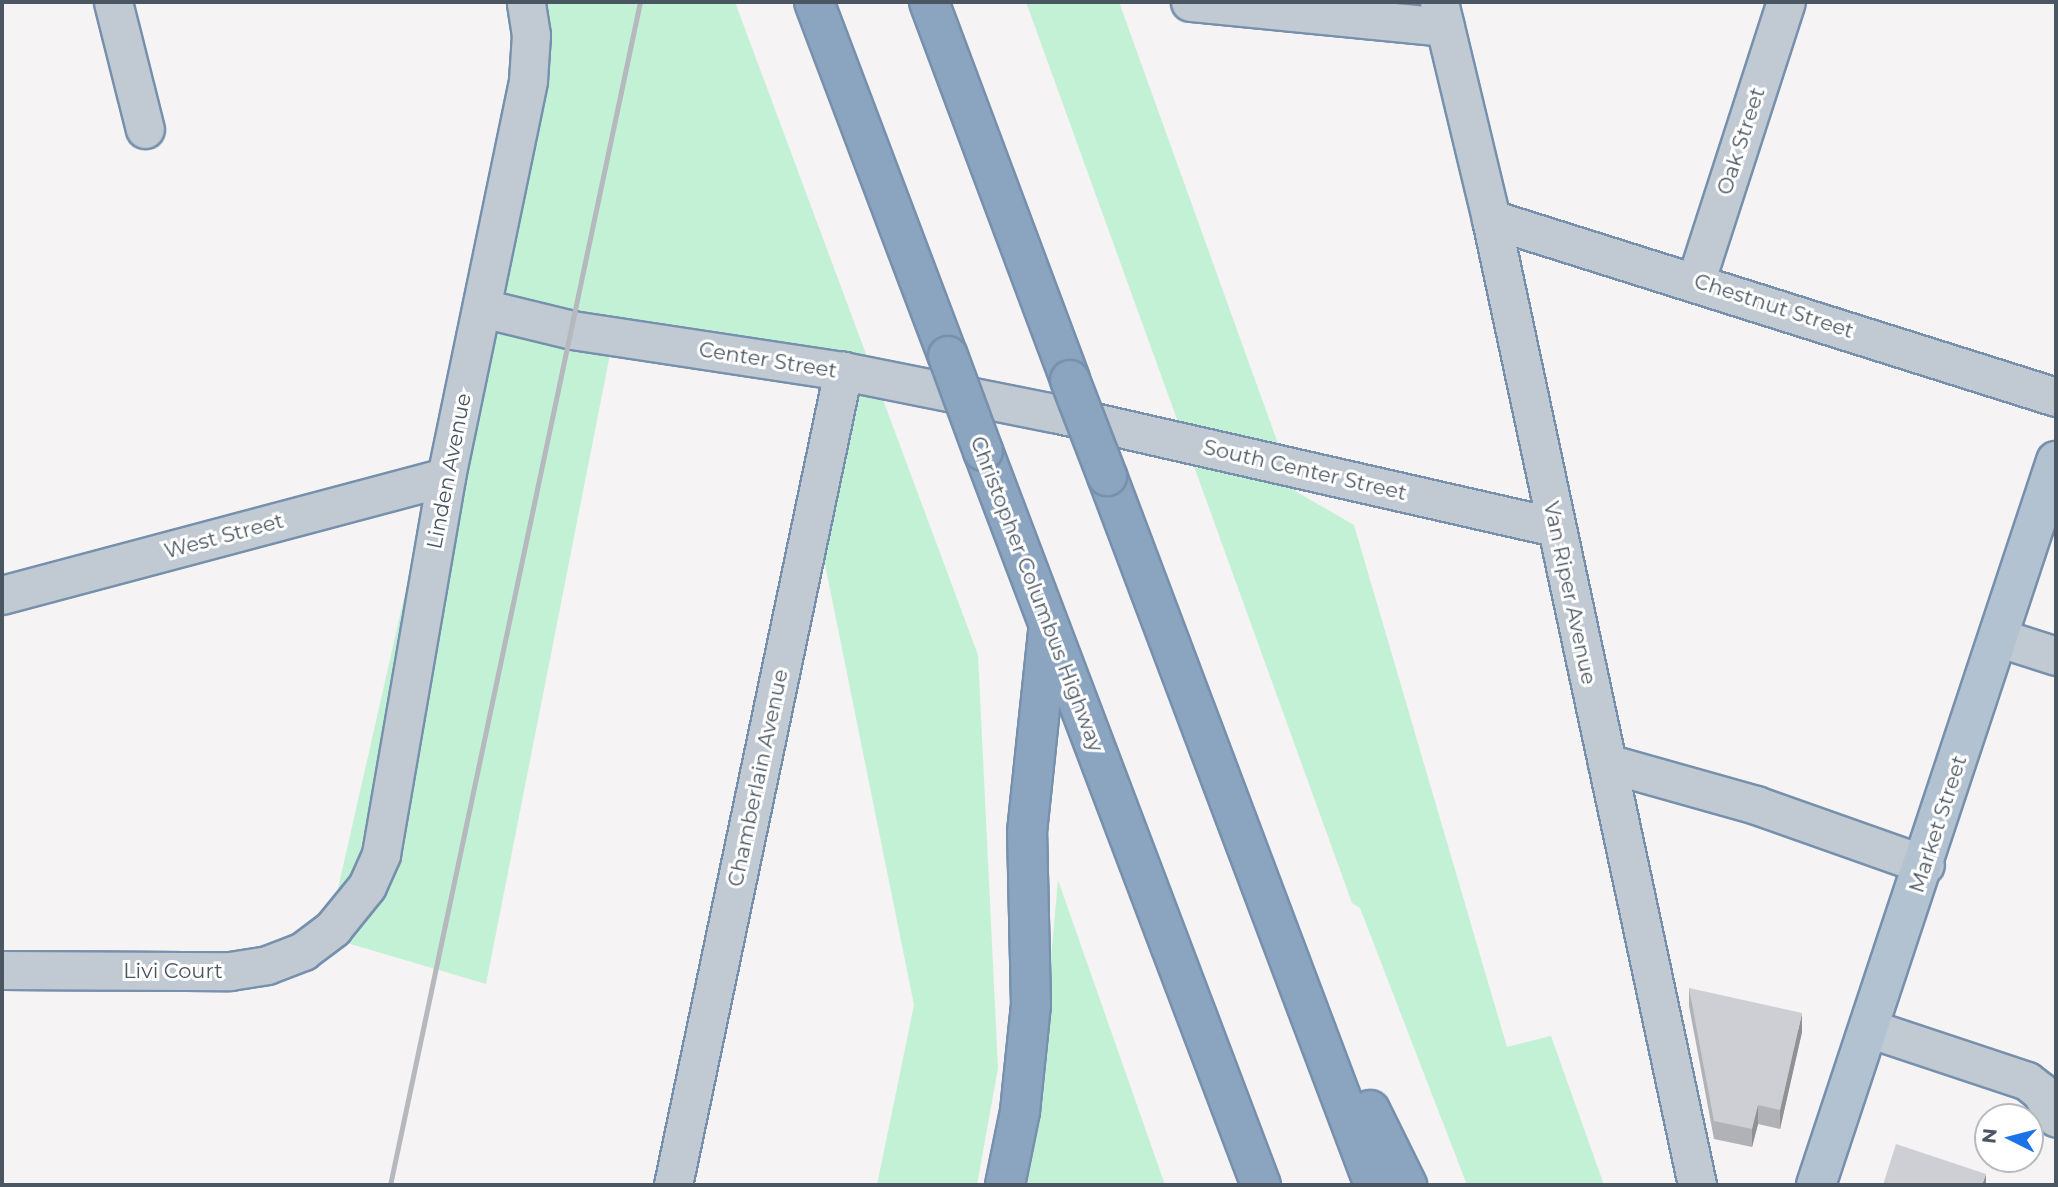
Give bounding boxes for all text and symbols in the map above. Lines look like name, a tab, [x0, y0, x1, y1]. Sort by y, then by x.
street label: Oak Street	[1712, 84, 1770, 198]
street label: Chestnut Street	[1691, 268, 1857, 344]
street label: Center Street	[697, 337, 839, 383]
street label: Linden Avenue	[422, 391, 476, 551]
street label: Christopher Columbus Highway	[965, 433, 1109, 755]
street label: South Center Street	[1201, 434, 1409, 506]
street label: Van Riper Avenue	[1538, 499, 1602, 687]
street label: West Street	[162, 508, 286, 564]
street label: Chamberlain Avenue	[723, 667, 793, 889]
street label: Market Street	[1904, 752, 1972, 896]
street label: Livi Court	[123, 958, 223, 984]
north arrow	[1974, 1103, 2044, 1173]
text: N	[1977, 1127, 2002, 1145]

